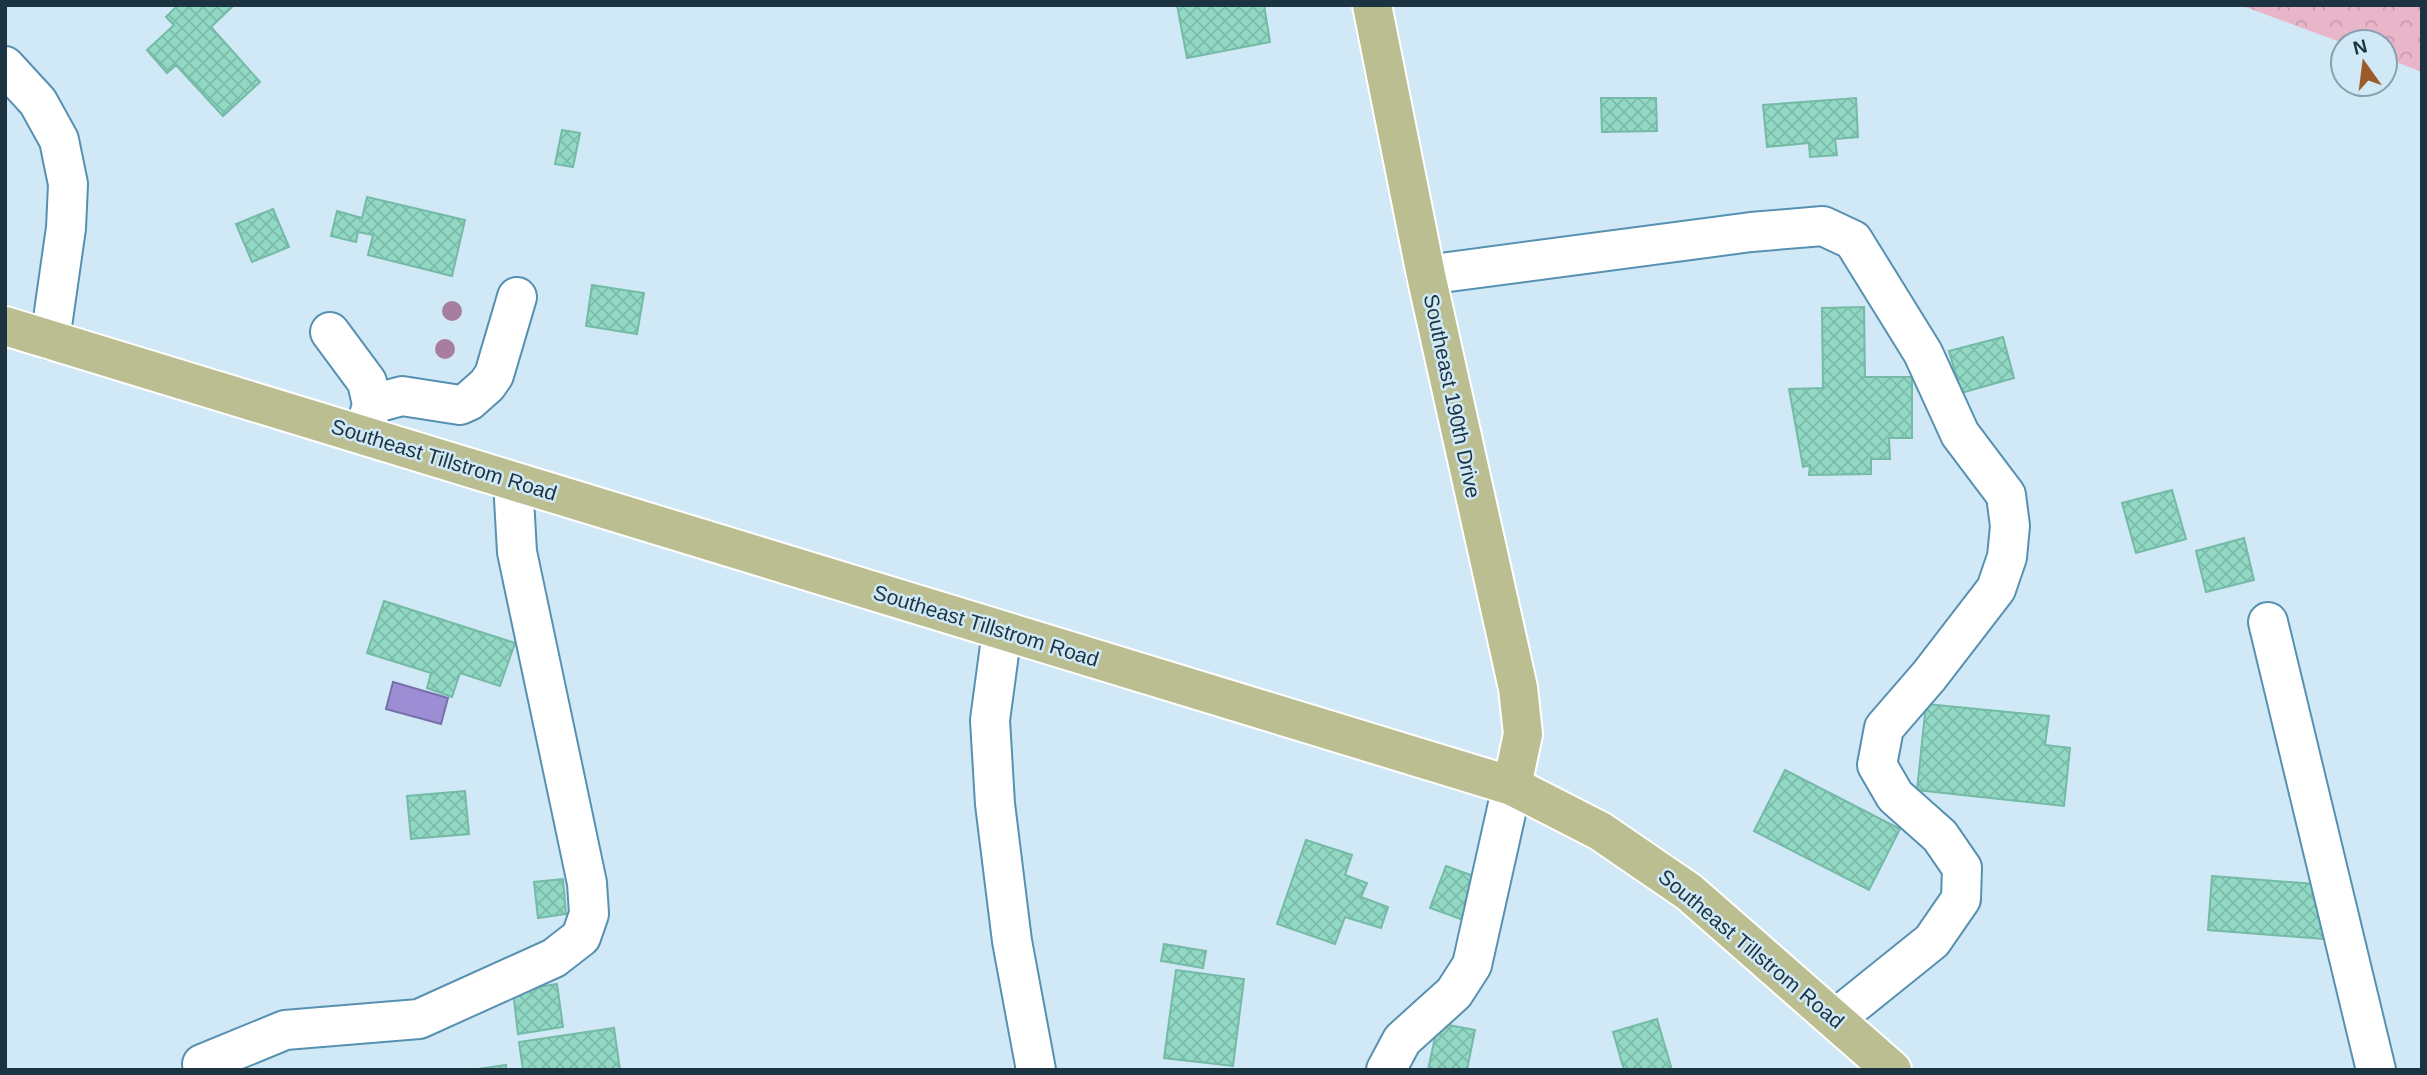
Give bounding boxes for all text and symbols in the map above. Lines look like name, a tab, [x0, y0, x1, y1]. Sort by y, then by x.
north arrow	[2329, 28, 2399, 98]
text: N	[2351, 35, 2369, 59]
street label: Southeast 190th Drive	[1420, 292, 1485, 500]
street label: Southeast Tillstrom Road	[329, 414, 560, 505]
street label: Southeast Tillstrom Road	[871, 580, 1102, 671]
street label: Southeast Tillstrom Road	[1654, 864, 1849, 1033]

